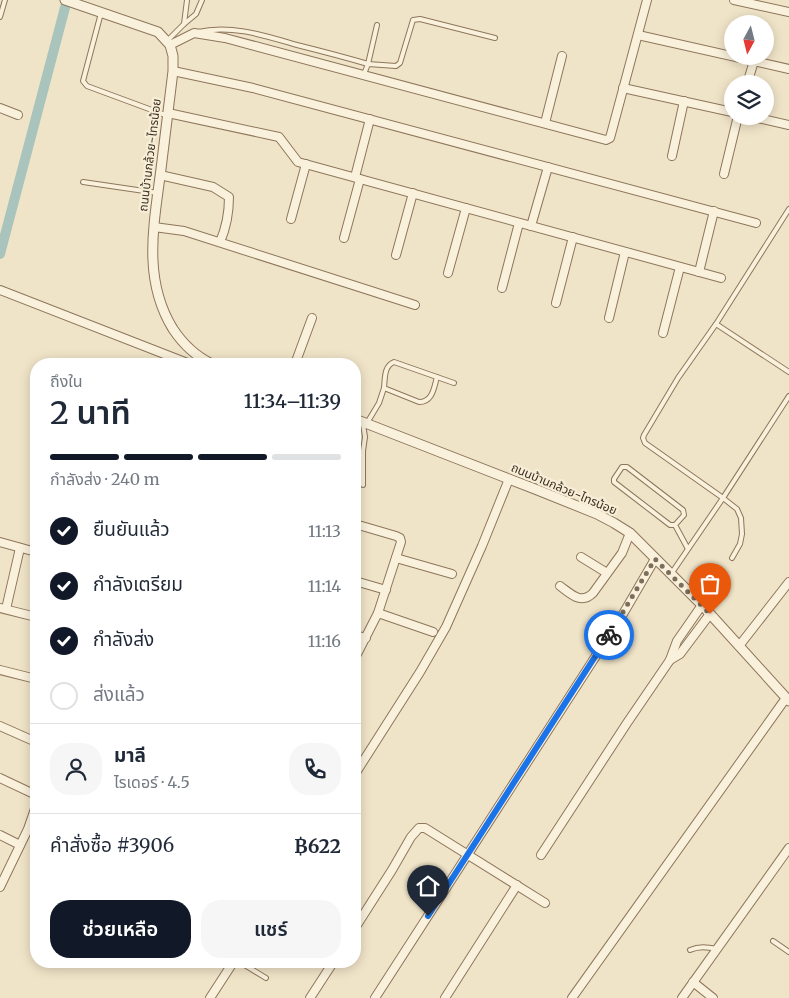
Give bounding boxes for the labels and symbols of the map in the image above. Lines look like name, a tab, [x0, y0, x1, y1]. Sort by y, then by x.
north arrow	[724, 15, 774, 65]
street label: ถนนบ้านกล้วย-ไทรน้อย	[135, 98, 164, 212]
street label: ถนนบ้านกล้วย-ไทรน้อย	[509, 459, 619, 518]
pin	[689, 563, 731, 614]
courier	[584, 610, 634, 660]
pin	[407, 865, 449, 916]

